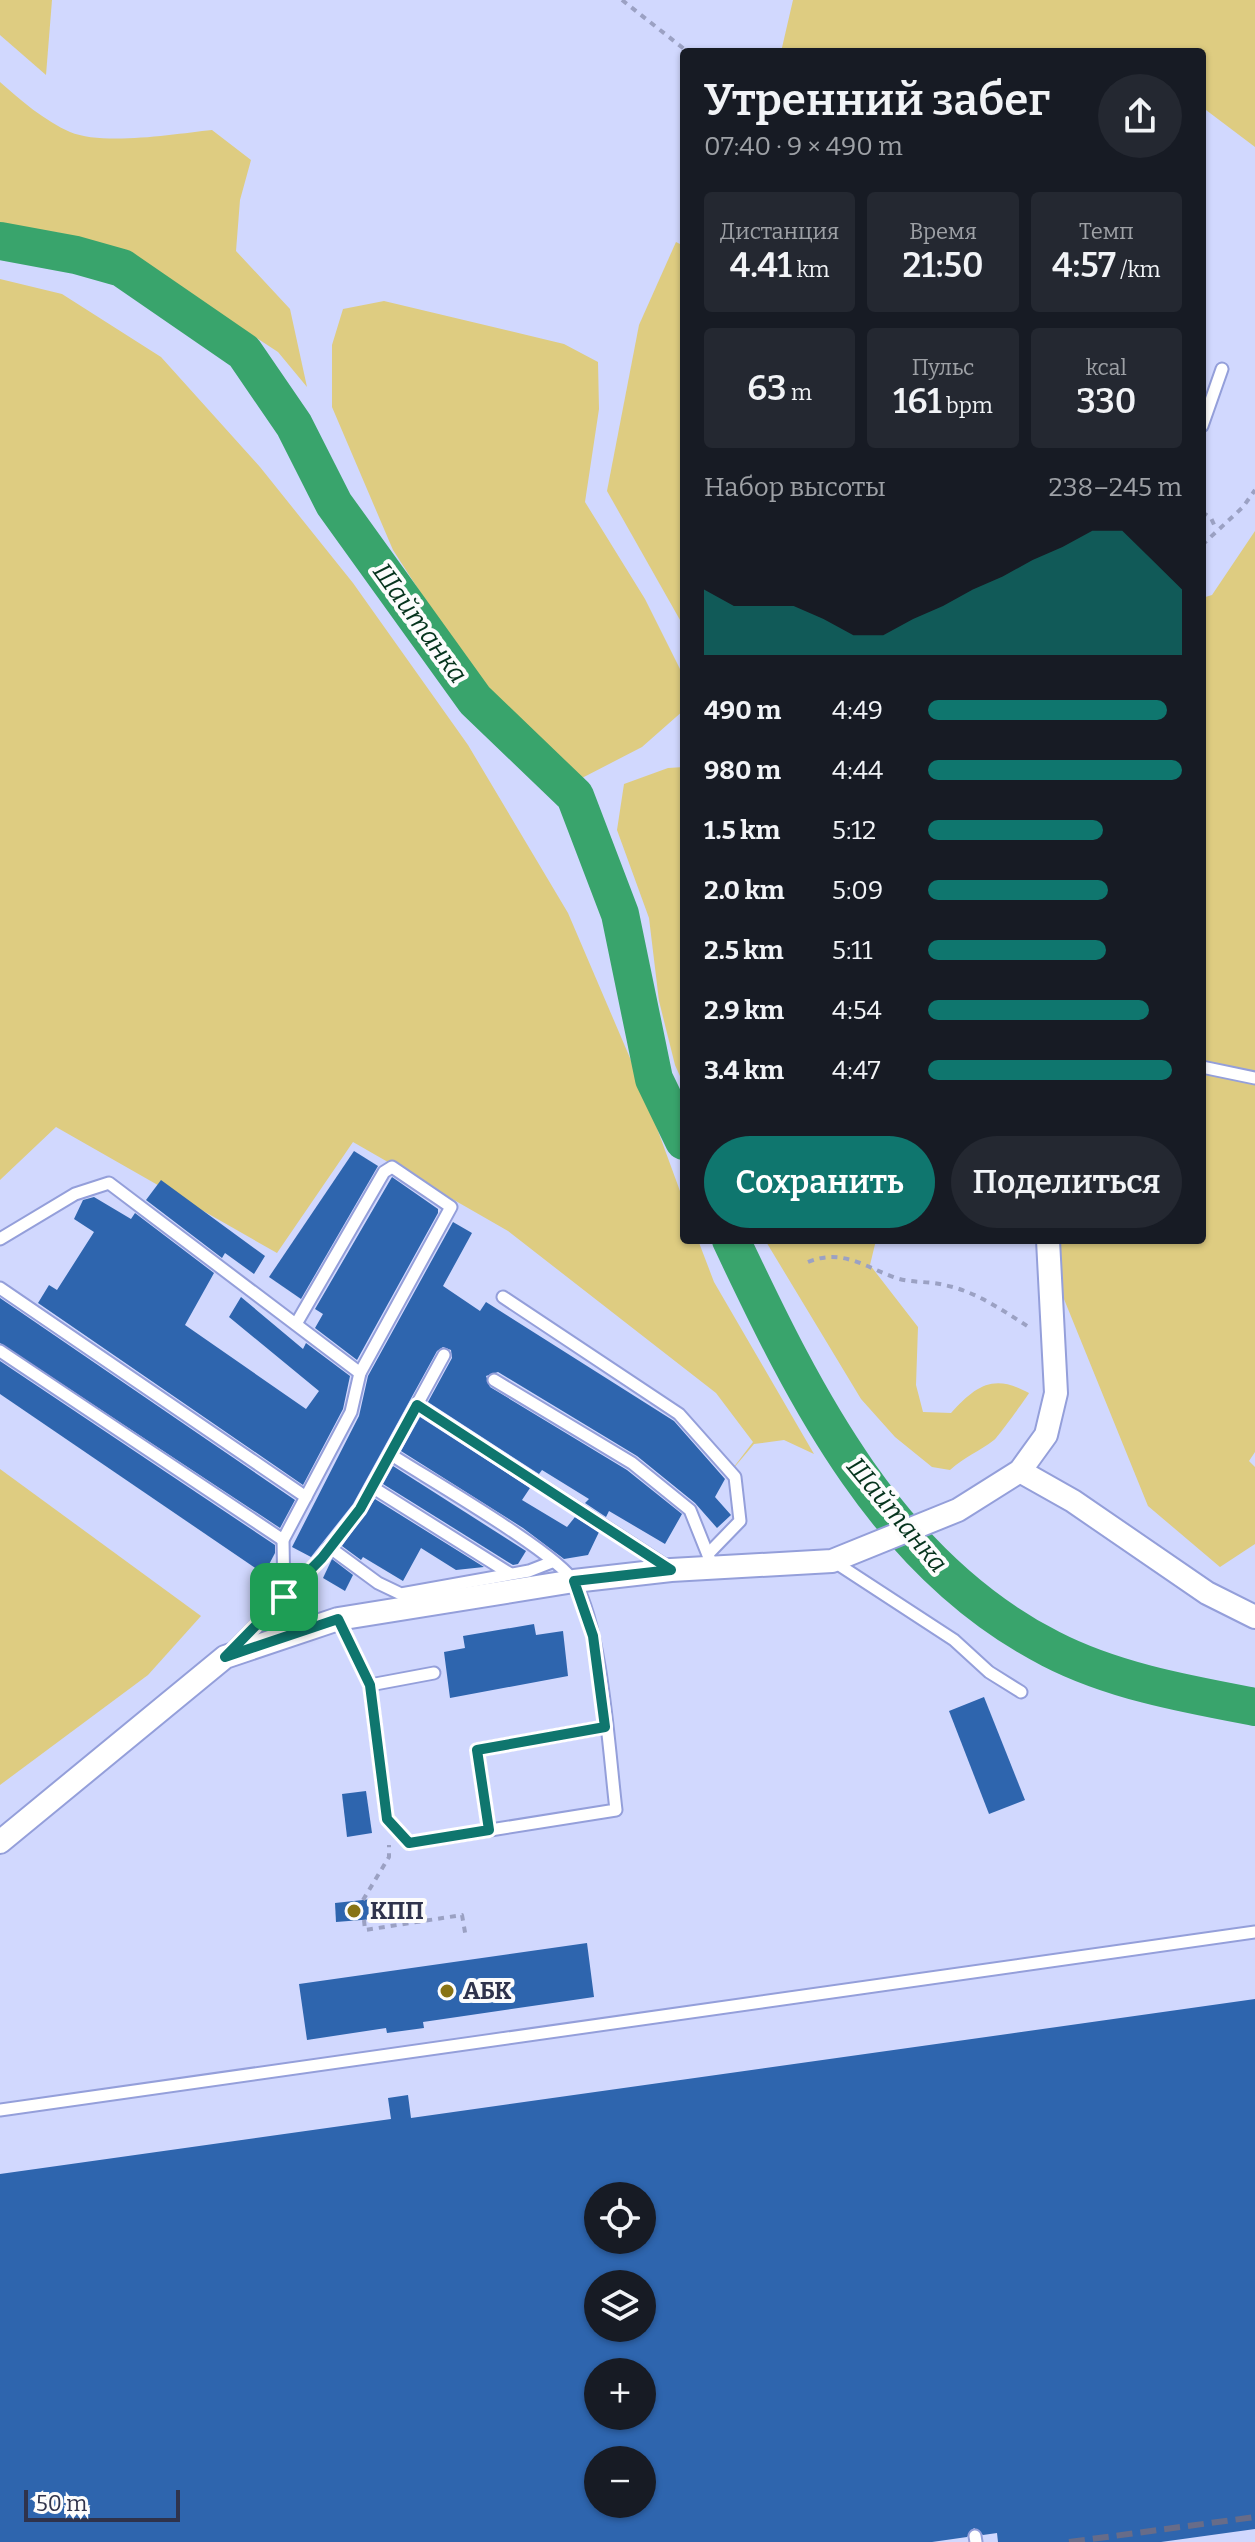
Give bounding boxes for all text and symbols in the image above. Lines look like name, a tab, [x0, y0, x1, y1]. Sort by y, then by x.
text: Утренний забег	[704, 74, 1050, 127]
button: share	[1098, 74, 1182, 158]
text: 07:40 · 9 × 490 m	[704, 131, 903, 162]
text: Дистанция	[720, 218, 839, 245]
text: Время	[909, 218, 977, 245]
text: Темп	[1079, 218, 1134, 245]
text: 4.41	[730, 245, 792, 286]
text: 21:50	[902, 245, 984, 286]
text: 4:57	[1052, 245, 1116, 286]
text: km	[792, 256, 829, 283]
text: /km	[1116, 256, 1161, 283]
text: Пульс	[912, 354, 974, 381]
text: kcal	[1086, 354, 1127, 381]
text: 63	[747, 368, 787, 409]
text: m	[787, 379, 812, 406]
text: 161	[893, 381, 942, 422]
text: 330	[1076, 381, 1136, 422]
text: bpm	[942, 392, 993, 419]
text: Набор высоты	[704, 472, 886, 503]
text: 238–245 m	[1049, 472, 1182, 503]
water label: Шайтанка	[366, 557, 474, 689]
text: 490 m	[704, 695, 781, 726]
text: 4:49	[832, 695, 883, 726]
text: 980 m	[704, 755, 781, 786]
text: 4:44	[832, 755, 883, 786]
text: 1.5 km	[704, 815, 780, 846]
text: 5:12	[832, 815, 876, 846]
text: 2.0 km	[704, 875, 785, 906]
text: 5:09	[832, 875, 883, 906]
text: 2.5 km	[704, 935, 784, 966]
text: 5:11	[832, 935, 872, 966]
text: 2.9 km	[704, 995, 784, 1026]
text: 4:54	[832, 995, 882, 1026]
text: 3.4 km	[704, 1055, 784, 1086]
text: 4:47	[832, 1055, 881, 1086]
button: Сохранить	[704, 1136, 935, 1228]
button: Поделиться	[951, 1136, 1182, 1228]
water label: Шайтанка	[840, 1451, 954, 1579]
pin	[250, 1563, 318, 1631]
icon: arrive	[262, 1575, 306, 1619]
place label: КПП	[370, 1897, 424, 1925]
marker: КПП	[345, 1902, 363, 1920]
place label: АБК	[463, 1977, 512, 2005]
marker: АБК	[438, 1982, 456, 2000]
map controls	[584, 2182, 656, 2518]
button: locate	[584, 2182, 656, 2254]
button: layers	[584, 2270, 656, 2342]
button: +	[584, 2358, 656, 2430]
button: −	[584, 2446, 656, 2518]
scale bar	[24, 2486, 180, 2522]
text: 50 m	[36, 2490, 87, 2517]

